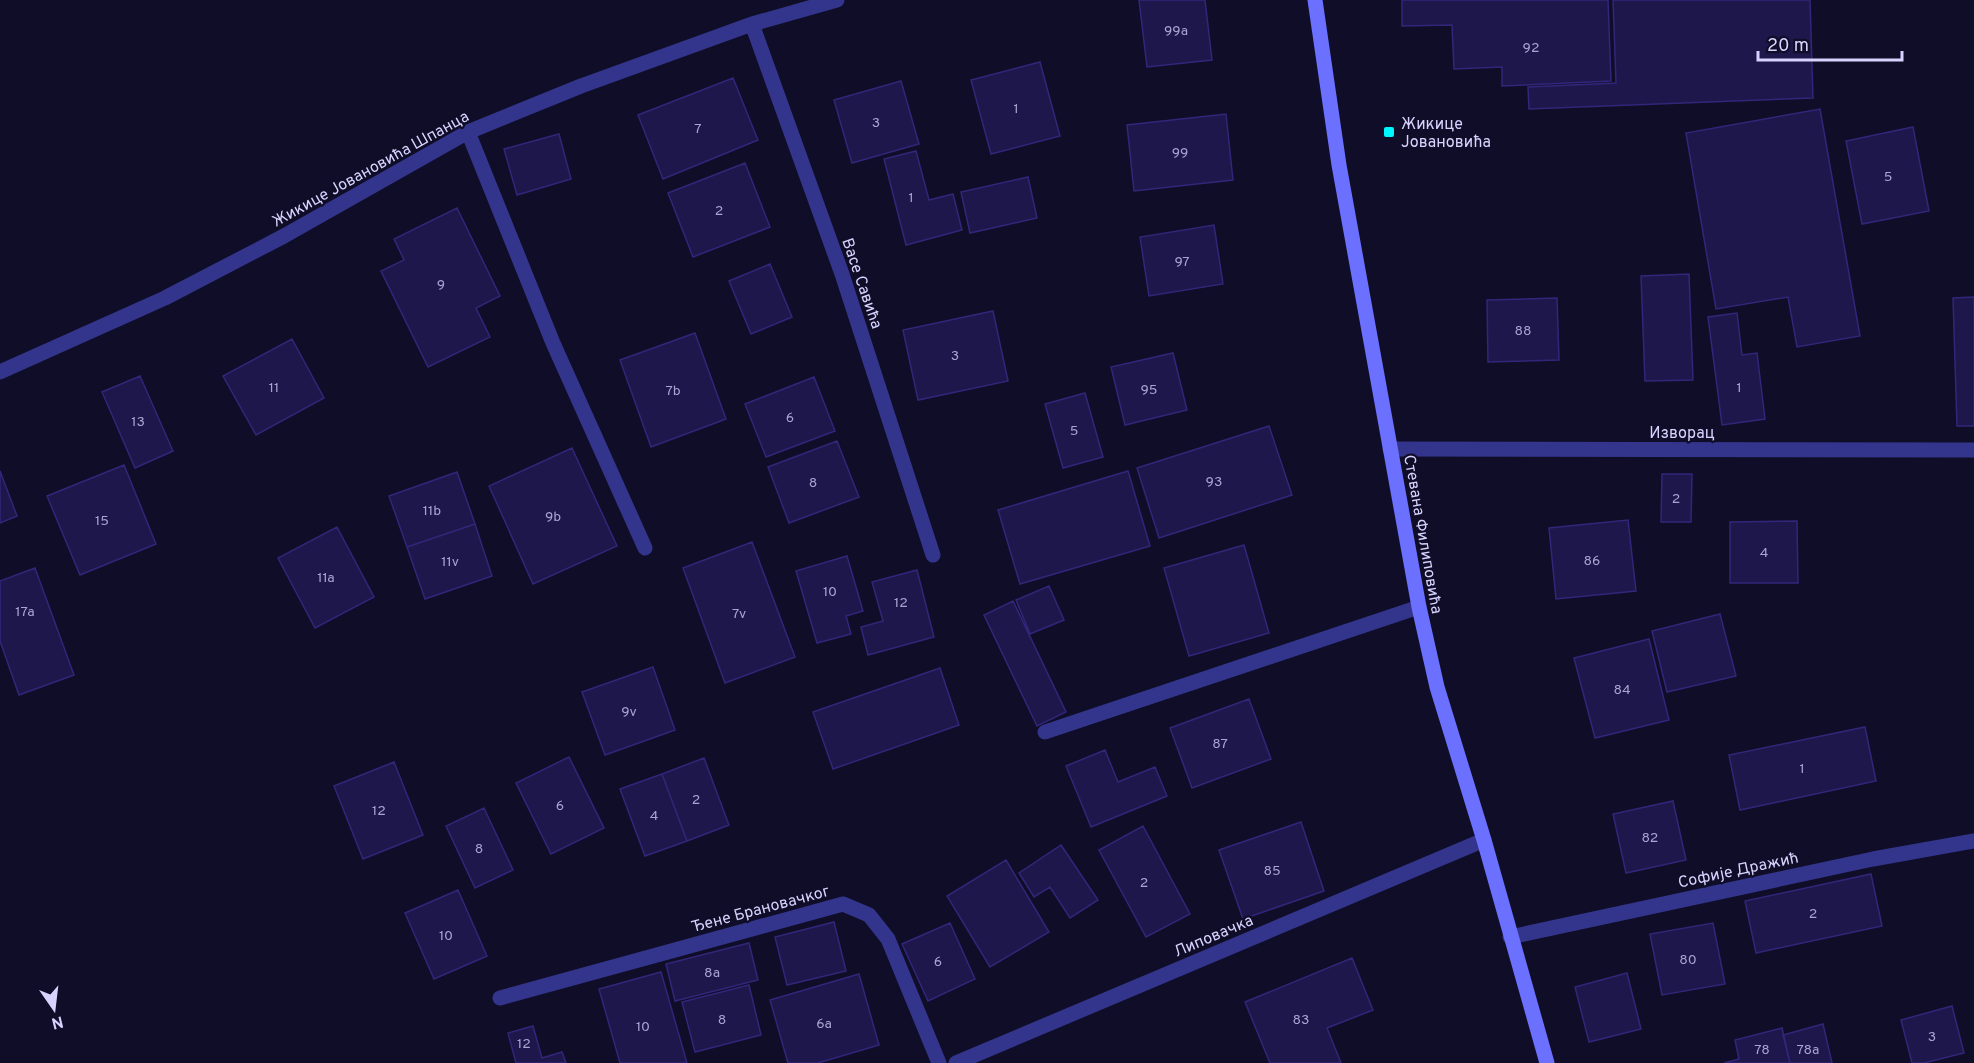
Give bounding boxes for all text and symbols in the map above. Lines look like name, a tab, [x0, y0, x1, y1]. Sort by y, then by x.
house number: 99a	[1164, 23, 1188, 40]
scale bar	[1758, 24, 1902, 62]
text: 20 m	[1767, 35, 1809, 58]
house number: 92	[1523, 40, 1539, 57]
house number: 1	[1013, 101, 1019, 118]
street label: Жикице Јовановића Шпанца	[269, 107, 473, 232]
house number: 3	[872, 115, 880, 132]
place label: Жикице Јовановића	[1401, 115, 1491, 153]
house number: 7	[694, 121, 702, 138]
marker: Жикице Јовановића	[1382, 125, 1396, 139]
house number: 99	[1172, 145, 1188, 162]
house number: 5	[1884, 169, 1892, 186]
house number: 1	[908, 190, 914, 207]
house number: 2	[715, 203, 723, 220]
street label: Васе Савића	[836, 236, 886, 332]
house number: 97	[1174, 254, 1190, 271]
house number: 9	[437, 277, 445, 294]
house number: 88	[1514, 323, 1532, 340]
house number: 3	[951, 348, 959, 365]
house number: 11	[269, 380, 279, 397]
house number: 1	[1736, 380, 1742, 397]
house number: 95	[1140, 382, 1158, 399]
house number: 7b	[665, 383, 681, 400]
house number: 6	[786, 410, 794, 427]
house number: 13	[131, 414, 145, 431]
house number: 5	[1070, 423, 1078, 440]
street label: Изворац	[1649, 424, 1715, 444]
street label: Стевана Филиповића	[1398, 453, 1446, 616]
house number: 93	[1206, 474, 1222, 491]
house number: 8	[809, 475, 817, 492]
house number: 2	[1672, 491, 1680, 508]
house number: 11b	[423, 503, 441, 520]
house number: 9b	[545, 509, 561, 526]
house number: 15	[95, 513, 109, 530]
house number: 4	[1760, 545, 1768, 562]
house number: 86	[1584, 553, 1600, 570]
house number: 11v	[441, 554, 459, 571]
house number: 11a	[317, 570, 335, 587]
house number: 10	[823, 584, 837, 601]
house number: 12	[894, 595, 908, 612]
house number: 17a	[15, 604, 35, 621]
house number: 7v	[732, 606, 746, 623]
house number: 84	[1613, 682, 1631, 699]
house number: 9v	[621, 704, 637, 721]
house number: 87	[1212, 736, 1228, 753]
house number: 1	[1799, 761, 1805, 778]
house number: 2	[692, 792, 700, 809]
house number: 6	[556, 798, 564, 815]
house number: 12	[372, 803, 386, 820]
house number: 4	[650, 808, 658, 825]
house number: 82	[1642, 830, 1658, 847]
house number: 8	[475, 841, 483, 858]
street label: Софије Дражић	[1676, 848, 1801, 894]
house number: 85	[1263, 863, 1281, 880]
house number: 2	[1140, 875, 1148, 892]
street label: Ђене Брановачког	[689, 882, 832, 938]
house number: 2	[1809, 906, 1817, 923]
street label: Липовачка	[1171, 911, 1257, 963]
house number: 10	[439, 928, 453, 945]
house number: 80	[1679, 952, 1697, 969]
house number: 6	[934, 954, 942, 971]
house number: 8a	[704, 965, 720, 982]
north arrow	[24, 979, 84, 1039]
text: N	[49, 1011, 65, 1033]
house number: 8	[718, 1012, 726, 1029]
house number: 83	[1293, 1012, 1309, 1029]
house number: 6a	[816, 1016, 832, 1033]
house number: 10	[636, 1019, 650, 1036]
house number: 3	[1928, 1029, 1936, 1046]
house number: 12	[517, 1036, 531, 1053]
house number: 78	[1754, 1042, 1770, 1059]
house number: 78a	[1797, 1042, 1819, 1059]

